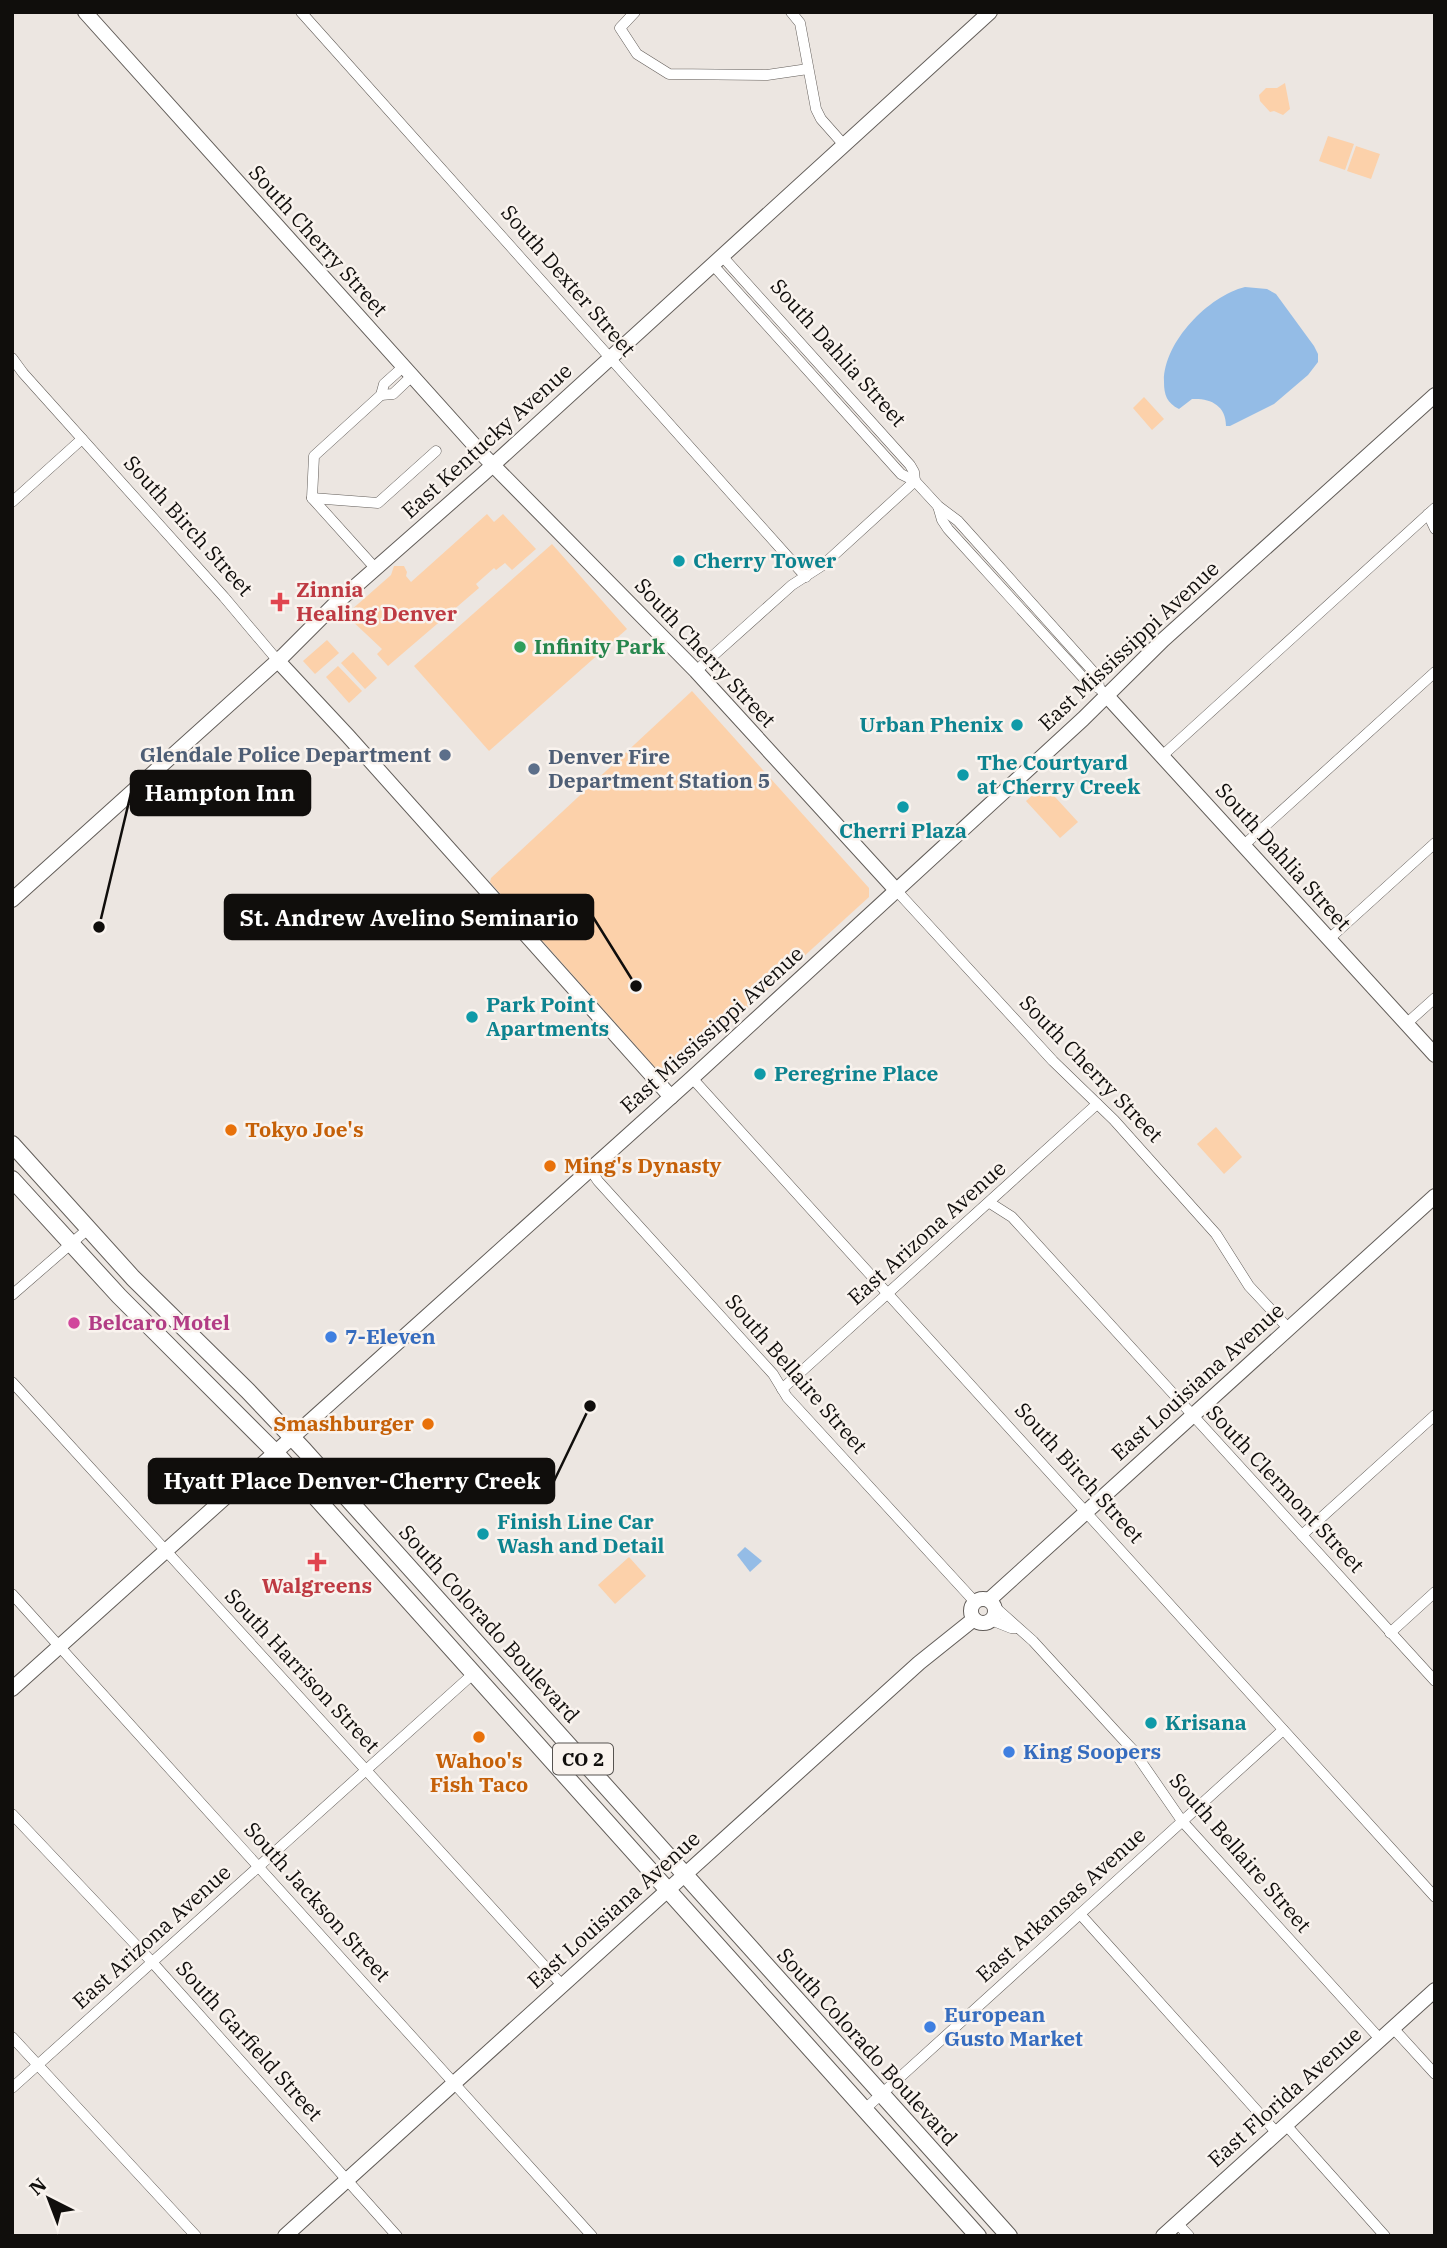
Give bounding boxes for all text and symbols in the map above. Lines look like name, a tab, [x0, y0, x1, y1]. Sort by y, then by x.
street label: South Cherry Street	[243, 159, 394, 322]
street label: South Dexter Street	[495, 199, 642, 362]
street label: South Dahlia Street	[765, 272, 913, 432]
street label: East Kentucky Avenue	[395, 356, 577, 524]
street label: South Birch Street	[118, 449, 259, 602]
place label: Cherry Tower	[693, 546, 837, 574]
marker: Cherry Tower	[671, 553, 687, 569]
street label: East Mississippi Avenue	[1032, 554, 1225, 736]
street label: South Cherry Street	[629, 572, 782, 733]
place label: Zinnia Healing Denver	[296, 575, 458, 627]
marker: Zinnia Healing Denver	[270, 592, 290, 612]
place label: Infinity Park	[534, 632, 665, 660]
marker: Infinity Park	[512, 639, 528, 655]
place label: Urban Phenix	[859, 710, 1004, 738]
marker: Urban Phenix	[1009, 717, 1025, 733]
place label: Glendale Police Department	[140, 740, 431, 768]
place label: Denver Fire Department Station 5	[548, 742, 770, 794]
marker: Glendale Police Department	[437, 747, 453, 763]
place label: The Courtyard at Cherry Creek	[977, 748, 1140, 800]
marker: Denver Fire Department Station 5	[526, 761, 542, 777]
marker: The Courtyard at Cherry Creek	[955, 767, 971, 783]
callout: Hampton Inn	[131, 771, 310, 815]
street label: South Dahlia Street	[1210, 776, 1358, 936]
text: Hampton Inn	[145, 777, 295, 807]
marker: Cherri Plaza	[895, 799, 911, 815]
place label: Cherri Plaza	[839, 816, 967, 844]
callout: St. Andrew Avelino Seminario	[225, 895, 593, 939]
text: St. Andrew Avelino Seminario	[239, 902, 579, 932]
street label: East Mississippi Avenue	[614, 939, 809, 1119]
street label: South Cherry Street	[1014, 988, 1169, 1148]
place label: Park Point Apartments	[486, 990, 609, 1042]
marker: Park Point Apartments	[464, 1009, 480, 1025]
place label: Peregrine Place	[774, 1059, 938, 1087]
marker: Peregrine Place	[752, 1066, 768, 1082]
place label: Tokyo Joe's	[245, 1115, 364, 1143]
marker: Tokyo Joe's	[223, 1122, 239, 1138]
place label: Ming's Dynasty	[564, 1151, 722, 1179]
street label: East Arizona Avenue	[841, 1154, 1011, 1311]
marker: Ming's Dynasty	[542, 1158, 558, 1174]
street label: South Bellaire Street	[720, 1288, 874, 1459]
street label: East Louisiana Avenue	[1105, 1296, 1290, 1466]
place label: Belcaro Motel	[88, 1308, 230, 1336]
marker: Belcaro Motel	[66, 1315, 82, 1331]
place label: 7-Eleven	[345, 1322, 436, 1350]
marker: 7-Eleven	[323, 1329, 339, 1345]
street label: South Birch Street	[1009, 1396, 1150, 1549]
street label: South Clermont Street	[1201, 1398, 1371, 1578]
place label: Smashburger	[273, 1409, 415, 1437]
marker: Smashburger	[420, 1416, 436, 1432]
callout: Hyatt Place Denver-Cherry Creek	[149, 1459, 554, 1503]
text: Hyatt Place Denver-Cherry Creek	[163, 1465, 541, 1495]
place label: Finish Line Car Wash and Detail	[497, 1507, 664, 1559]
street label: South Colorado Boulevard	[393, 1518, 586, 1728]
marker: Finish Line Car Wash and Detail	[475, 1526, 491, 1542]
marker: Walgreens	[309, 1554, 325, 1570]
place label: Walgreens	[262, 1571, 372, 1599]
street label: South Harrison Street	[219, 1582, 386, 1759]
place label: Krisana	[1165, 1708, 1247, 1736]
marker: Krisana	[1143, 1715, 1159, 1731]
marker: Wahoo's Fish Taco	[471, 1729, 487, 1745]
place label: King Soopers	[1023, 1737, 1161, 1765]
road number: CO 2	[553, 1744, 613, 1774]
marker: King Soopers	[1001, 1744, 1017, 1760]
place label: Wahoo's Fish Taco	[430, 1746, 528, 1798]
street label: South Bellaire Street	[1164, 1767, 1318, 1938]
street label: South Jackson Street	[238, 1815, 397, 1987]
street label: East Arkansas Avenue	[970, 1821, 1151, 1988]
street label: East Louisiana Avenue	[521, 1824, 706, 1994]
street label: East Arizona Avenue	[66, 1858, 236, 2015]
street label: South Colorado Boulevard	[771, 1941, 964, 2151]
street label: South Garfield Street	[170, 1954, 329, 2126]
place label: European Gusto Market	[944, 2000, 1083, 2052]
marker: European Gusto Market	[922, 2019, 938, 2035]
street label: East Florida Avenue	[1202, 2020, 1367, 2173]
north arrow	[14, 2164, 84, 2234]
text: N	[24, 2172, 51, 2200]

